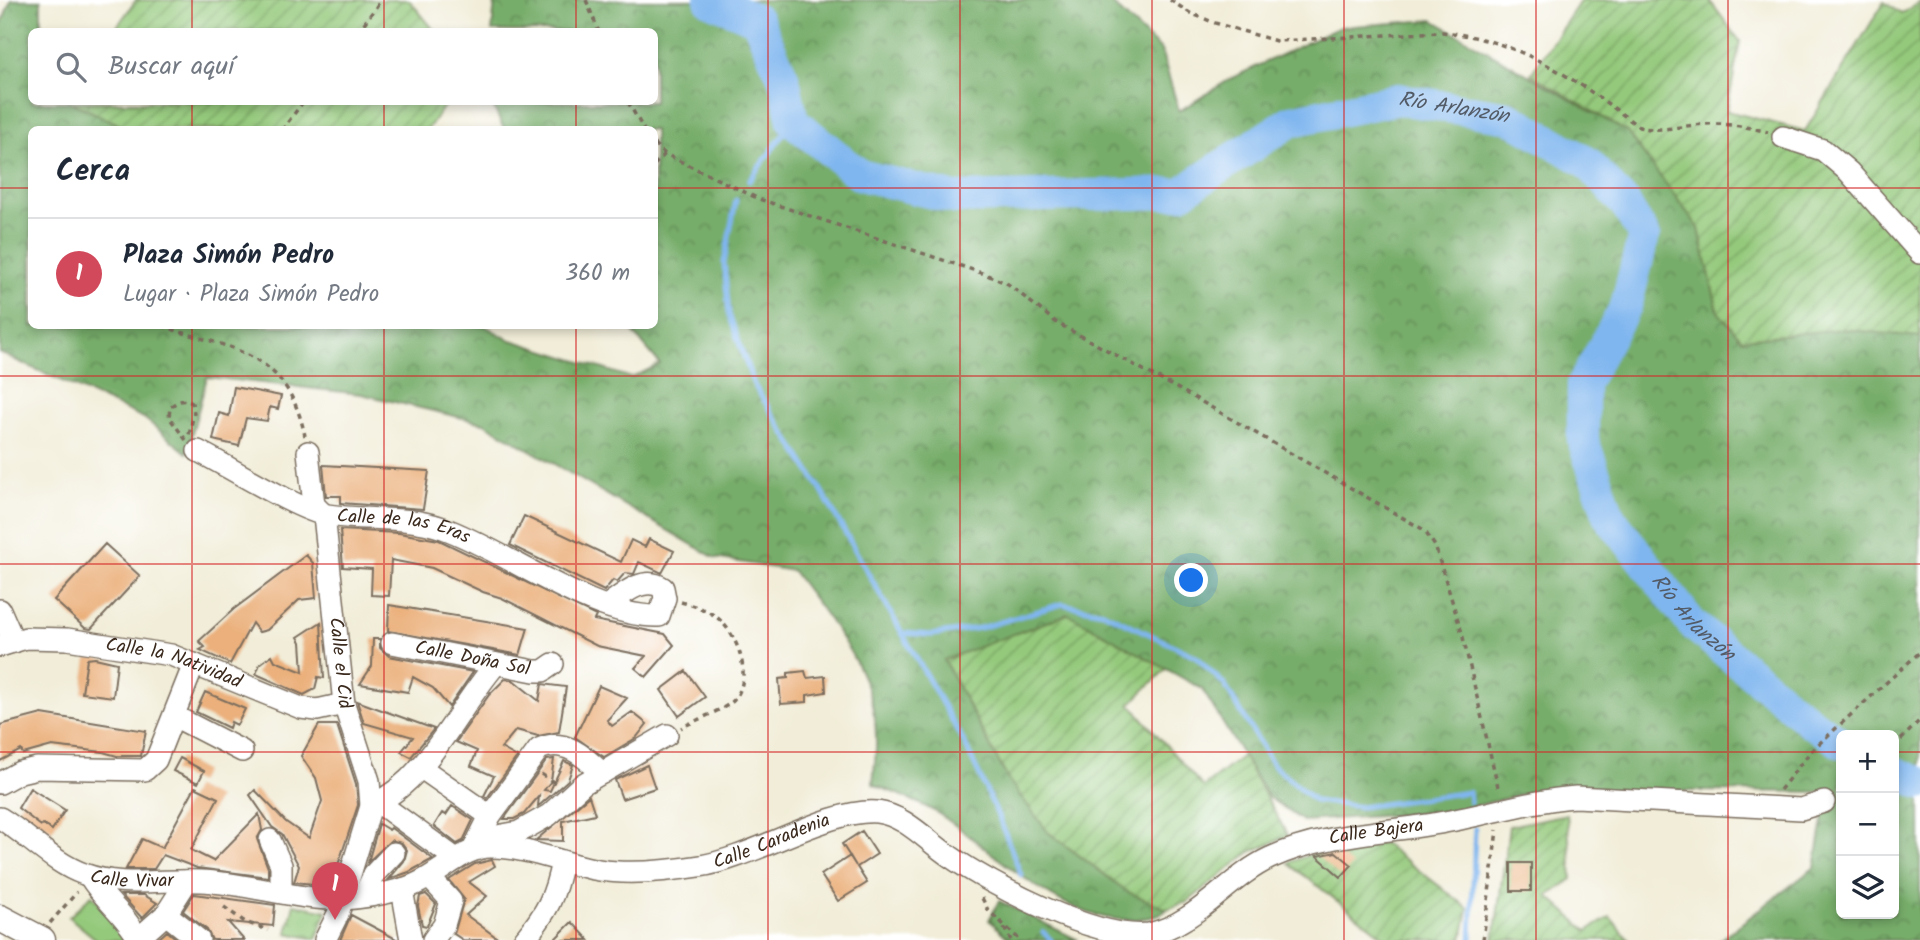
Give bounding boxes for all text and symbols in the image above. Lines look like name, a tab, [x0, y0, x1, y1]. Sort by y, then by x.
search box	[28, 28, 658, 105]
text: Buscar aquí	[108, 46, 234, 88]
icon: search	[52, 48, 90, 86]
water label: Río Arlanzón	[1396, 83, 1513, 134]
text: Cerca	[56, 148, 130, 196]
text: Plaza Simón Pedro	[123, 235, 334, 277]
text: 1	[76, 256, 82, 292]
text: 360 m	[565, 256, 630, 292]
text: Lugar · Plaza Simón Pedro	[123, 277, 379, 313]
street label: Calle de las Eras	[336, 501, 475, 553]
your location	[1174, 563, 1208, 597]
water label: Río Arlanzón	[1643, 567, 1744, 671]
street label: Calle el Cid	[320, 616, 360, 714]
street label: Calle la Natividad	[103, 630, 247, 697]
street label: Calle Doña Sol	[412, 633, 533, 685]
map controls	[1836, 730, 1899, 919]
button: +	[1836, 730, 1899, 793]
button: −	[1836, 793, 1899, 856]
street label: Calle Caradenia	[710, 806, 834, 878]
street label: Calle Bajera	[1326, 811, 1426, 854]
button: layers	[1836, 856, 1899, 919]
street label: Calle Vivar	[87, 862, 176, 897]
pin: 1	[312, 862, 358, 920]

